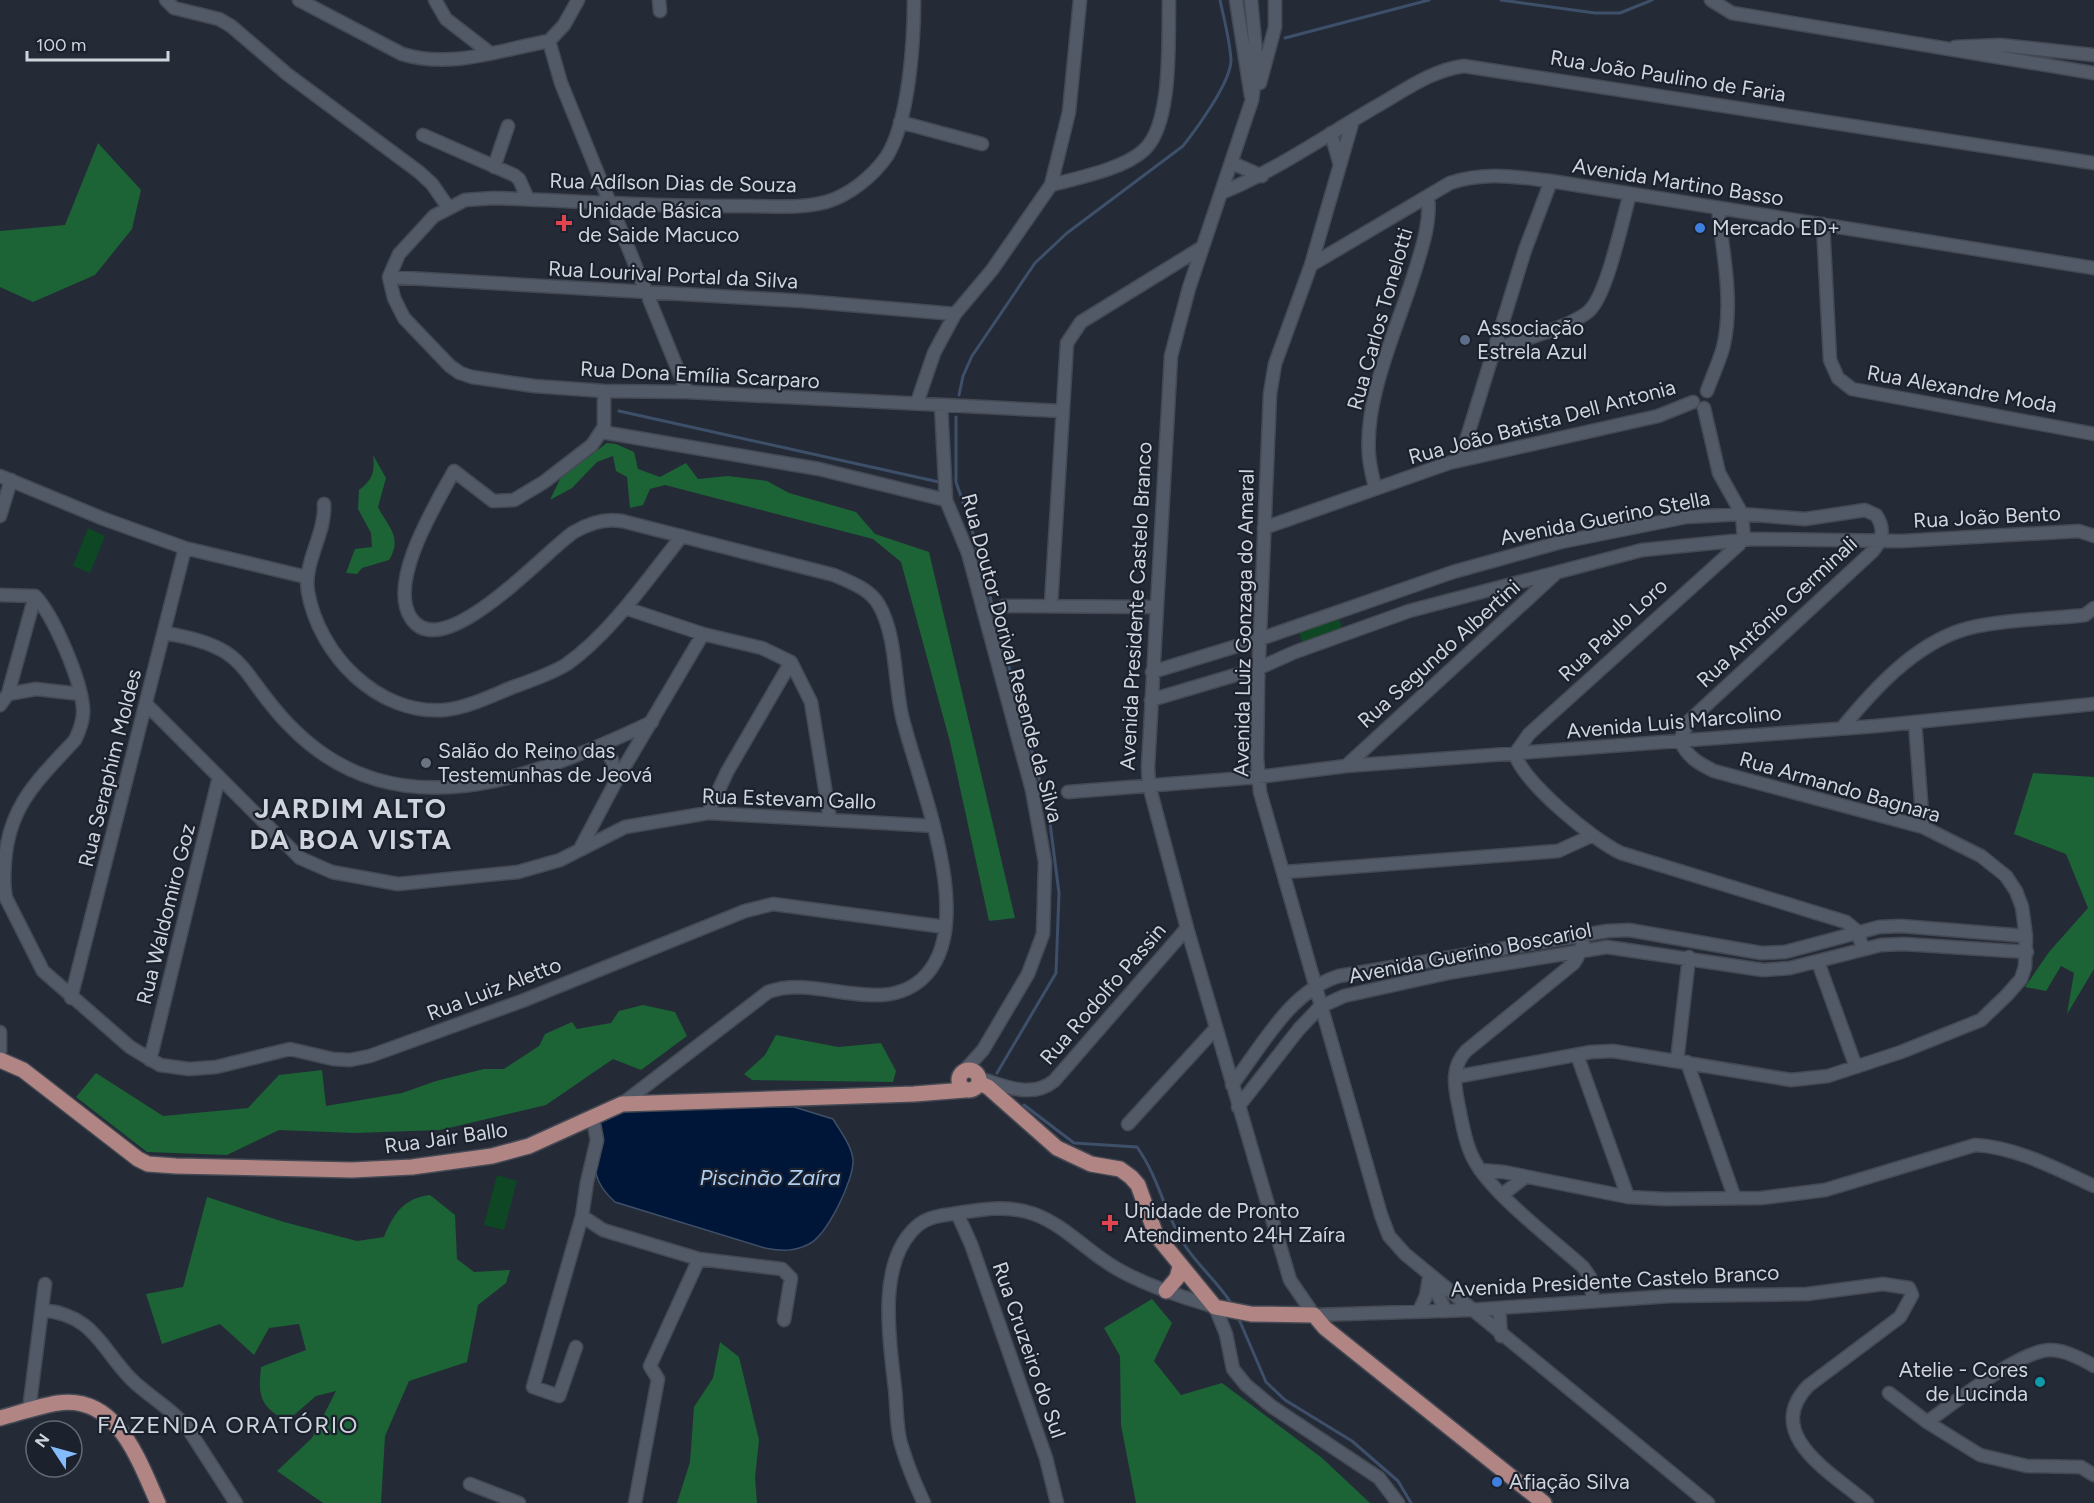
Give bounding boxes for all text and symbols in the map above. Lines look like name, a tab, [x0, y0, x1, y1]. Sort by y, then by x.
scale bar	[27, 24, 168, 62]
text: 100 m	[36, 34, 86, 56]
street label: Rua João Paulino de Faria	[1548, 45, 1788, 106]
street label: Avenida Martino Basso	[1571, 152, 1786, 211]
street label: Rua Adílson Dias de Souza	[549, 168, 797, 197]
place label: Unidade Básica de Saide Macuco	[578, 198, 740, 247]
marker: Unidade Básica de Saide Macuco	[555, 214, 573, 232]
place label: Mercado ED+	[1712, 215, 1840, 240]
marker: Mercado ED+	[1693, 221, 1707, 235]
street label: Rua Carlos Tonelotti	[1341, 225, 1418, 413]
street label: Rua Lourival Portal da Silva	[547, 255, 799, 294]
place label: Associação Estrela Azul	[1477, 315, 1587, 364]
marker: Associação Estrela Azul	[1458, 333, 1472, 347]
street label: Rua Dona Emília Scarparo	[580, 356, 821, 393]
street label: Rua Alexandre Moda	[1865, 360, 2059, 418]
street label: Rua João Batista Dell Antonia	[1406, 374, 1678, 469]
street label: Avenida Presidente Castelo Branco	[1114, 441, 1157, 771]
street label: Avenida Luiz Gonzaga do Amaral	[1228, 469, 1259, 777]
street label: Avenida Guerino Stella	[1498, 485, 1712, 550]
street label: Rua Doutor Dorival Resende da Silva	[956, 491, 1069, 825]
street label: Rua João Bento	[1912, 500, 2061, 533]
street label: Rua Antônio Germinali	[1691, 531, 1862, 692]
street label: Rua Paulo Loro	[1553, 573, 1672, 686]
street label: Rua Segundo Albertini	[1352, 574, 1525, 733]
street label: Rua Seraphim Moldes	[73, 666, 146, 869]
street label: Avenida Luis Marcolino	[1565, 700, 1783, 743]
place label: Salão do Reino das Testemunhas de Jeová	[438, 738, 652, 787]
street label: Rua Armando Bagnara	[1737, 746, 1944, 827]
marker: Salão do Reino das Testemunhas de Jeová	[419, 756, 433, 770]
street label: Rua Estevam Gallo	[701, 783, 877, 814]
district label: JARDIM ALTO DA BOA VISTA	[249, 792, 453, 856]
street label: Rua Waldomiro Goz	[131, 821, 200, 1007]
street label: Avenida Guerino Boscariol	[1346, 917, 1593, 988]
street label: Rua Rodolfo Passin	[1034, 918, 1171, 1069]
street label: Rua Luiz Aletto	[423, 951, 565, 1026]
street label: Rua Jair Ballo	[383, 1116, 509, 1159]
water label: Piscinão Zaíra	[699, 1164, 841, 1191]
place label: Unidade de Pronto Atendimento 24H Zaíra	[1124, 1198, 1345, 1247]
marker: Unidade de Pronto Atendimento 24H Zaíra	[1101, 1214, 1119, 1232]
street label: Rua Cruzeiro do Sul	[988, 1258, 1071, 1441]
street label: Avenida Presidente Castelo Branco	[1450, 1259, 1780, 1302]
place label: Atelie - Cores de Lucinda	[1899, 1357, 2028, 1406]
marker: Atelie - Cores de Lucinda	[2033, 1375, 2047, 1389]
district label: FAZENDA ORATÓRIO	[97, 1410, 359, 1439]
north arrow	[24, 1419, 84, 1479]
text: N	[31, 1430, 54, 1451]
place label: Afiação Silva	[1509, 1469, 1630, 1494]
marker: Afiação Silva	[1490, 1475, 1504, 1489]

